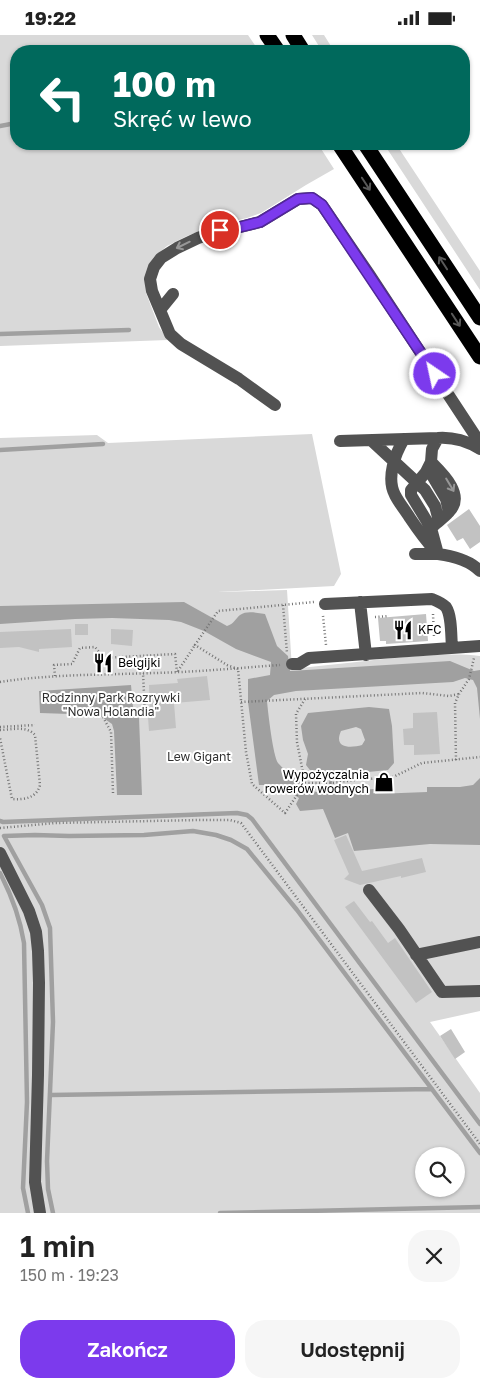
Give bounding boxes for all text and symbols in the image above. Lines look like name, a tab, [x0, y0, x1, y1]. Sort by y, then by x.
text: 19:22	[25, 6, 76, 29]
text: 100 m	[113, 63, 216, 105]
icon: left	[30, 65, 95, 130]
text: Skręć w lewo	[113, 105, 252, 132]
one-way arrow	[361, 177, 371, 191]
pin	[199, 209, 241, 251]
icon: arrive	[206, 216, 234, 244]
one-way arrow	[176, 240, 191, 250]
one-way arrow	[438, 257, 448, 271]
one-way arrow	[451, 313, 461, 327]
position arrow	[408, 347, 460, 399]
one-way arrow	[446, 478, 456, 492]
restaurant icon: KFC	[392, 619, 414, 641]
place label: KFC	[418, 622, 442, 637]
restaurant icon: Belgijki	[92, 652, 114, 674]
place label: Belgijki	[118, 655, 161, 670]
park label: Rodzinny Park Rozrywki "Nowa Holandia"	[42, 690, 180, 719]
park label: Lew Gigant	[167, 749, 231, 764]
place label: Wypożyczalnia rowerów wodnych	[265, 767, 369, 796]
shop icon: Wypożyczalnia rowerów wodnych	[373, 771, 395, 793]
map controls	[415, 1147, 465, 1197]
button: search	[415, 1147, 465, 1197]
text: 1 min	[20, 1228, 95, 1264]
button: close	[408, 1230, 460, 1282]
text: 150 m · 19:23	[20, 1265, 119, 1285]
button: Zakończ	[20, 1320, 235, 1378]
button: Udostępnij	[245, 1320, 460, 1378]

